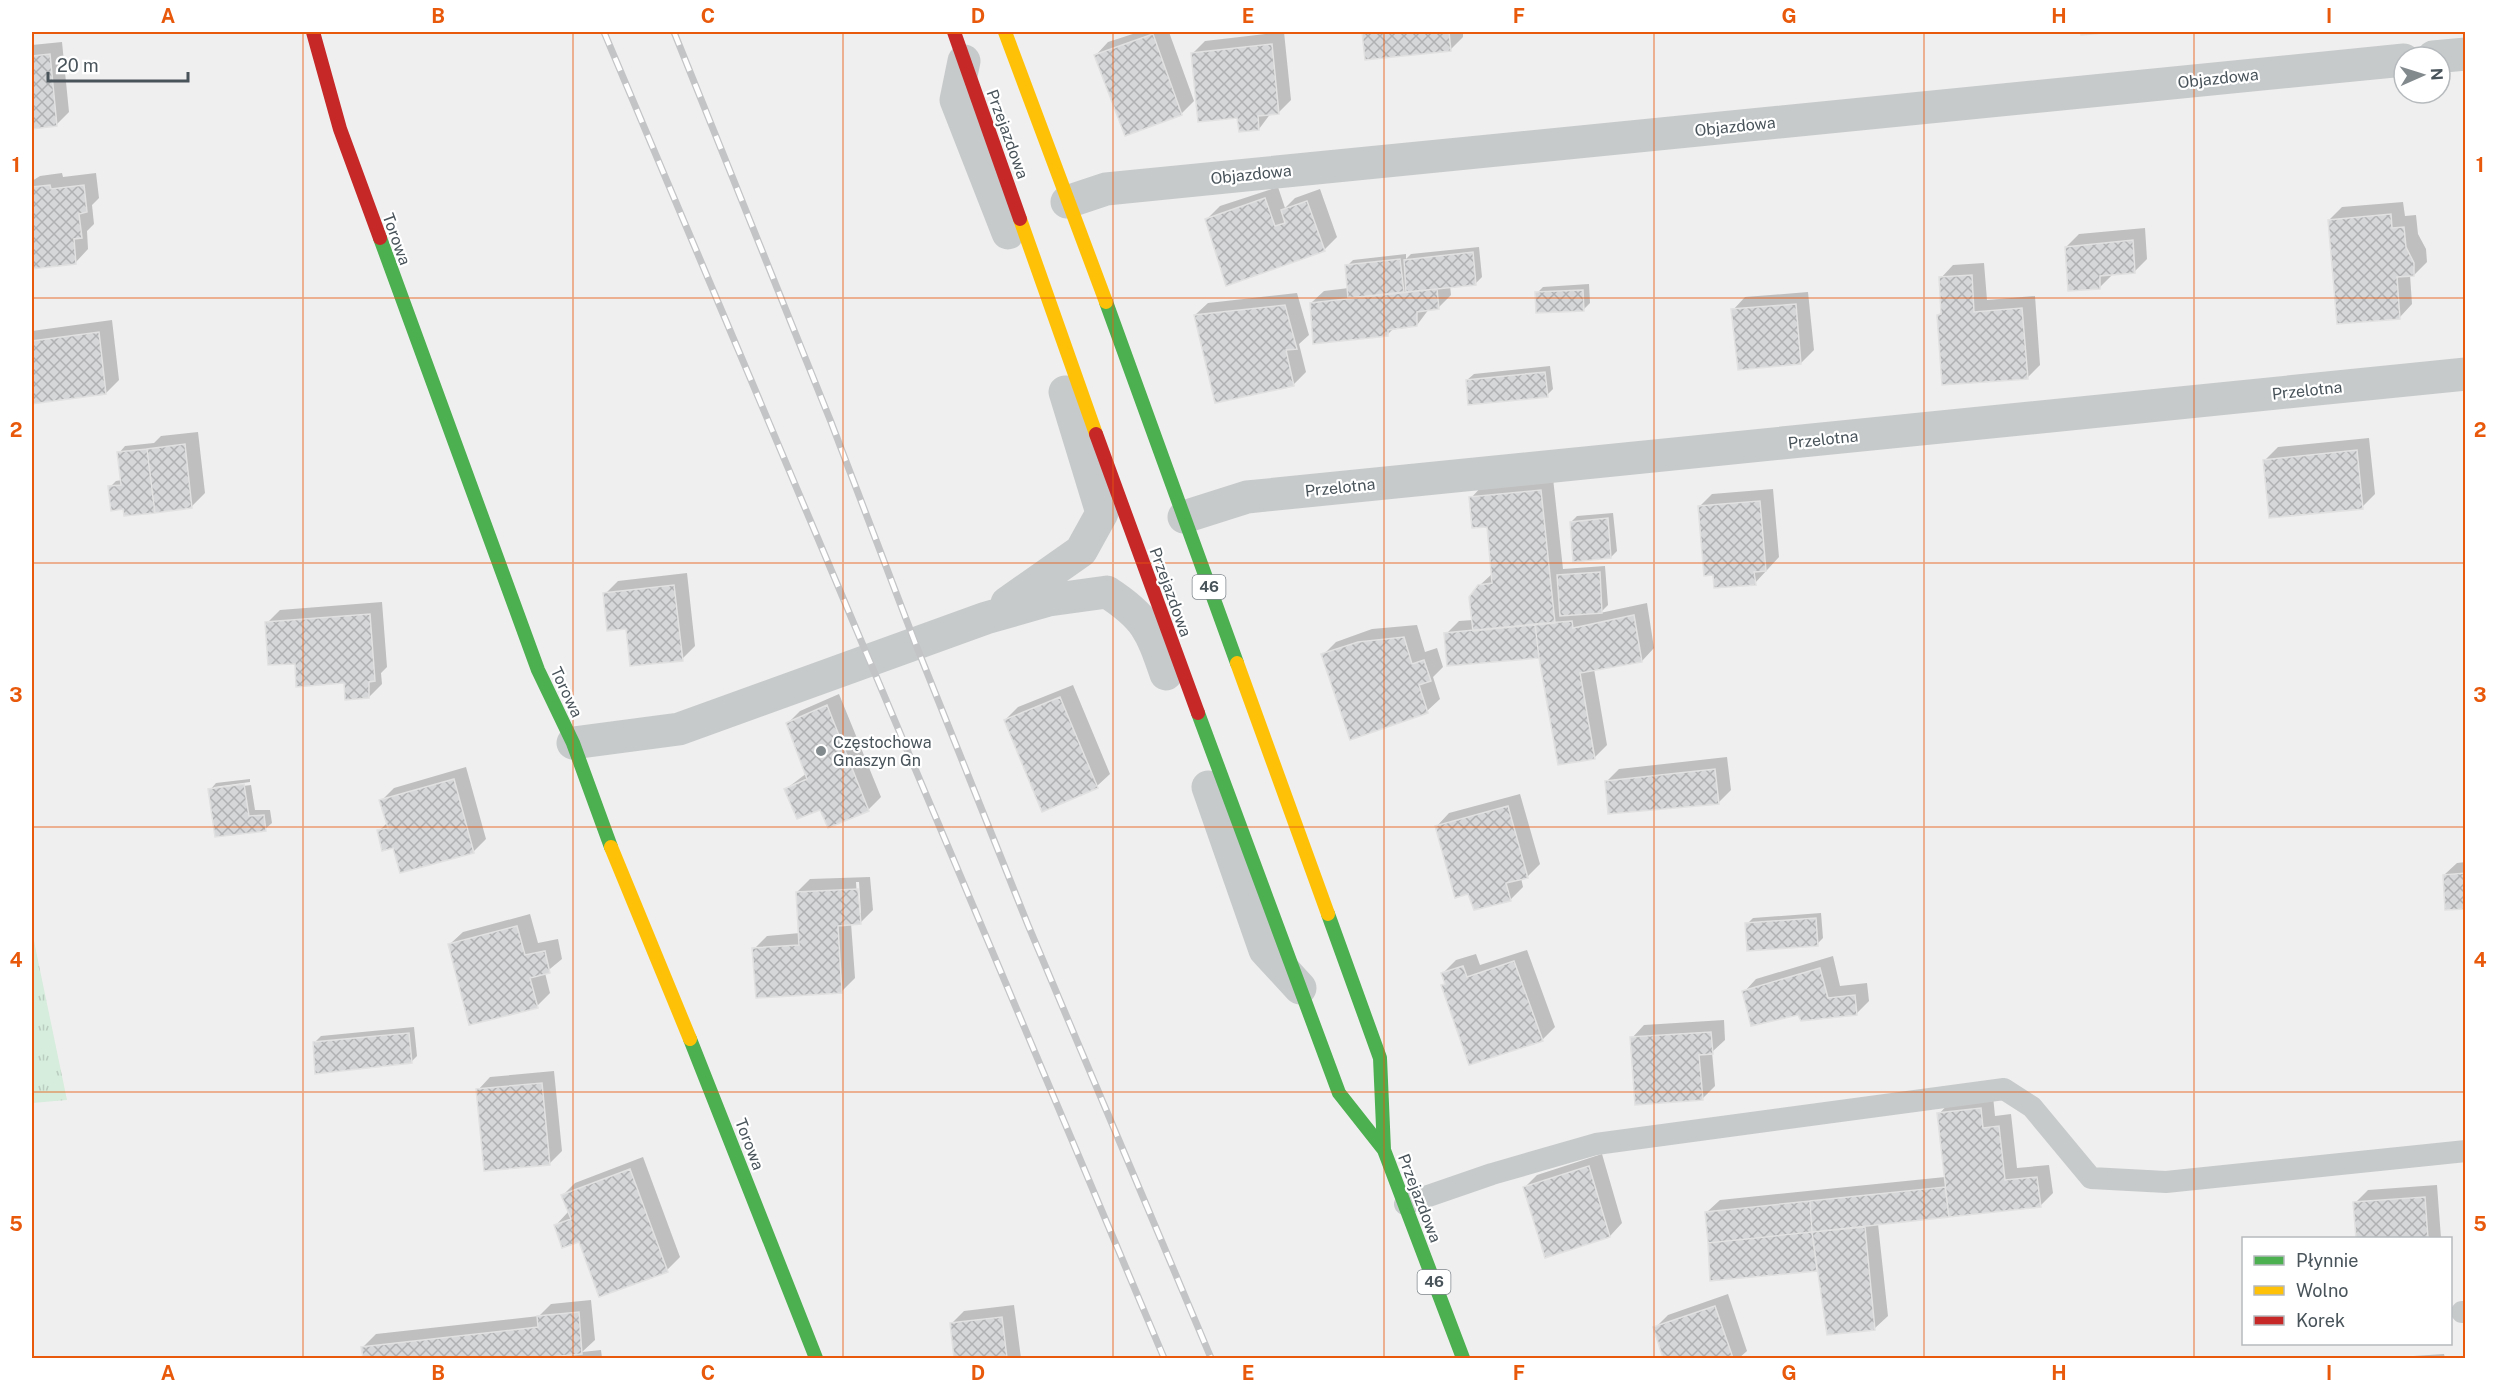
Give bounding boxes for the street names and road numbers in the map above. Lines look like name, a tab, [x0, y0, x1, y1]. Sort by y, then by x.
street label: Objazdowa	[2177, 65, 2260, 92]
street label: Przejazdowa	[983, 87, 1032, 181]
street label: Objazdowa	[1694, 113, 1777, 140]
street label: Objazdowa	[1210, 161, 1293, 188]
street label: Torowa	[378, 211, 415, 268]
street label: Przelotna	[2271, 377, 2343, 404]
street label: Przelotna	[1787, 426, 1859, 453]
street label: Przelotna	[1304, 474, 1376, 501]
street label: Przejazdowa	[1146, 545, 1195, 639]
road number: 46	[1192, 575, 1226, 599]
street label: Torowa	[547, 664, 586, 721]
street label: Torowa	[731, 1116, 768, 1173]
street label: Przejazdowa	[1394, 1151, 1445, 1245]
road number: 46	[1418, 1270, 1450, 1294]

